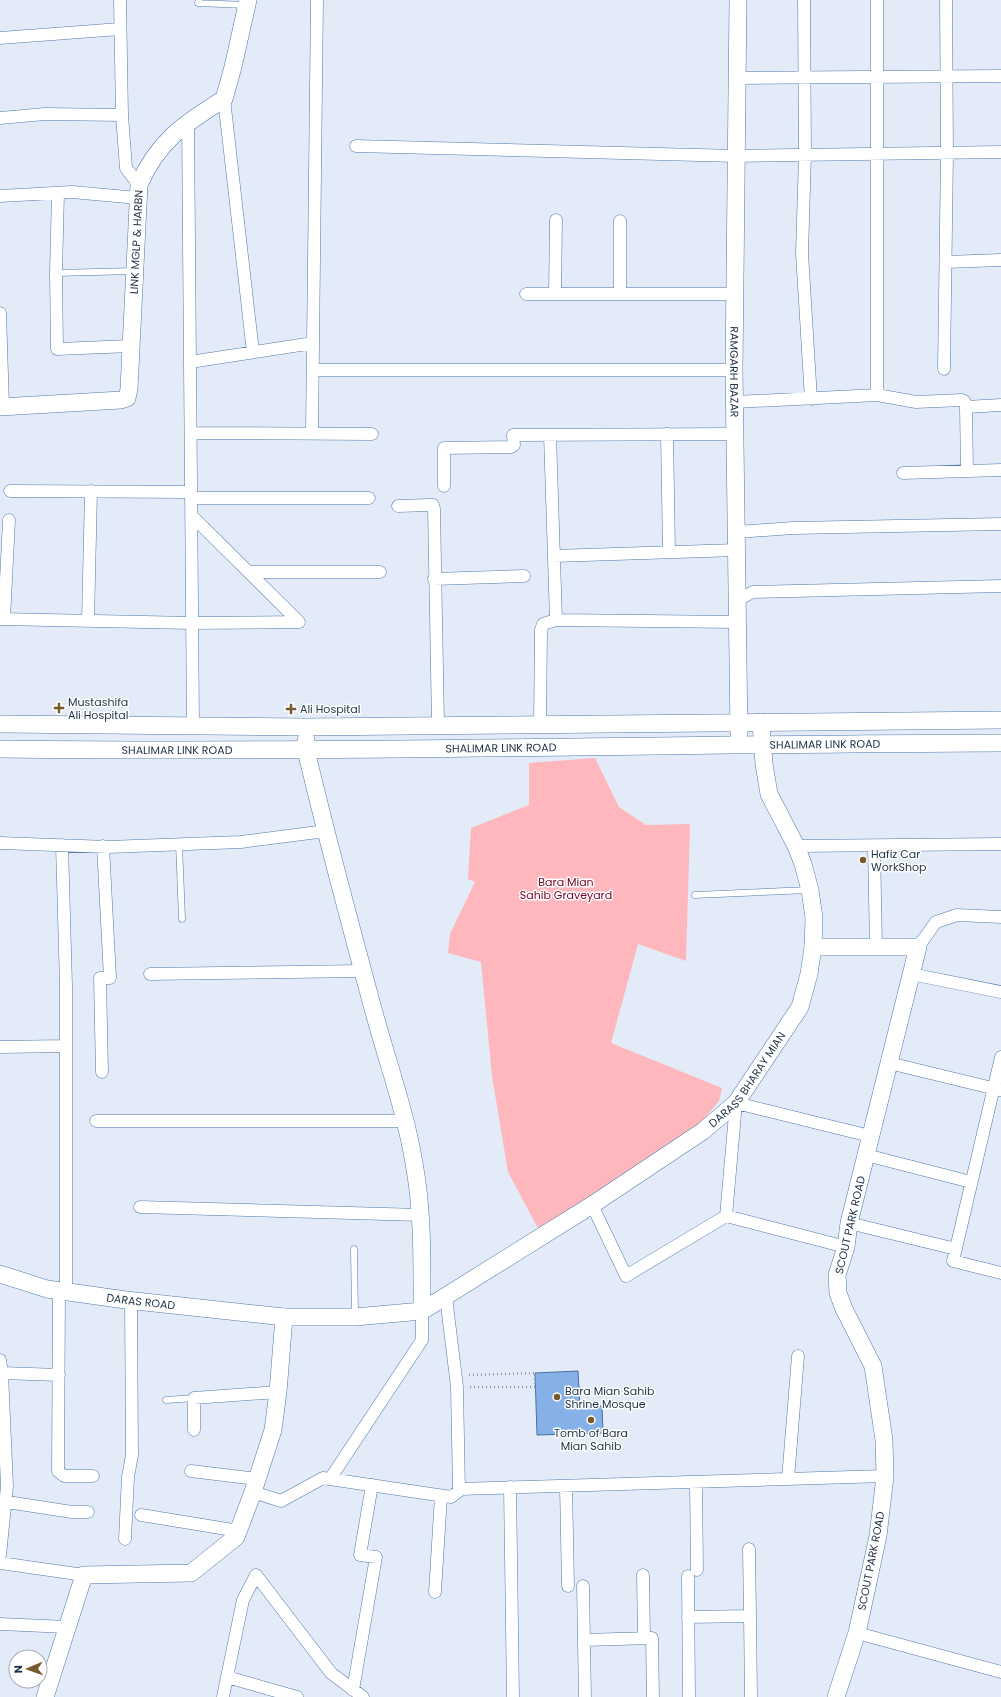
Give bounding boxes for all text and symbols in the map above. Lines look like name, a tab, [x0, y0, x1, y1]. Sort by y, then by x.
street label: LINK MGLP & HARBN	[126, 190, 147, 294]
street label: RAMGARH BAZAR	[726, 326, 743, 418]
place label: Mustashifa Ali Hospital	[68, 694, 128, 723]
place label: Ali Hospital	[300, 701, 360, 717]
marker: Mustashifa Ali Hospital	[53, 702, 65, 714]
marker: Ali Hospital	[285, 703, 297, 715]
street label: SHALIMAR LINK ROAD	[769, 736, 881, 753]
street label: SHALIMAR LINK ROAD	[445, 739, 557, 756]
street label: SHALIMAR LINK ROAD	[122, 742, 233, 758]
place label: Hafiz Car WorkShop	[871, 846, 927, 875]
marker: Hafiz Car WorkShop	[858, 855, 868, 865]
park label: Bara Mian Sahib Graveyard	[520, 874, 612, 903]
street label: DARASS BHARAY MIAN	[705, 1029, 789, 1131]
street label: SCOUT PARK ROAD	[831, 1174, 869, 1276]
street label: DARAS ROAD	[105, 1289, 176, 1313]
place label: Bara Mian Sahib Shrine Mosque	[565, 1383, 654, 1412]
marker: Bara Mian Sahib Shrine Mosque	[552, 1392, 562, 1402]
marker: Tomb of Bara Mian Sahib	[586, 1415, 596, 1425]
place label: Tomb of Bara Mian Sahib	[554, 1425, 628, 1454]
street label: SCOUT PARK ROAD	[854, 1510, 888, 1612]
north arrow	[8, 1649, 48, 1689]
text: N	[10, 1665, 26, 1674]

